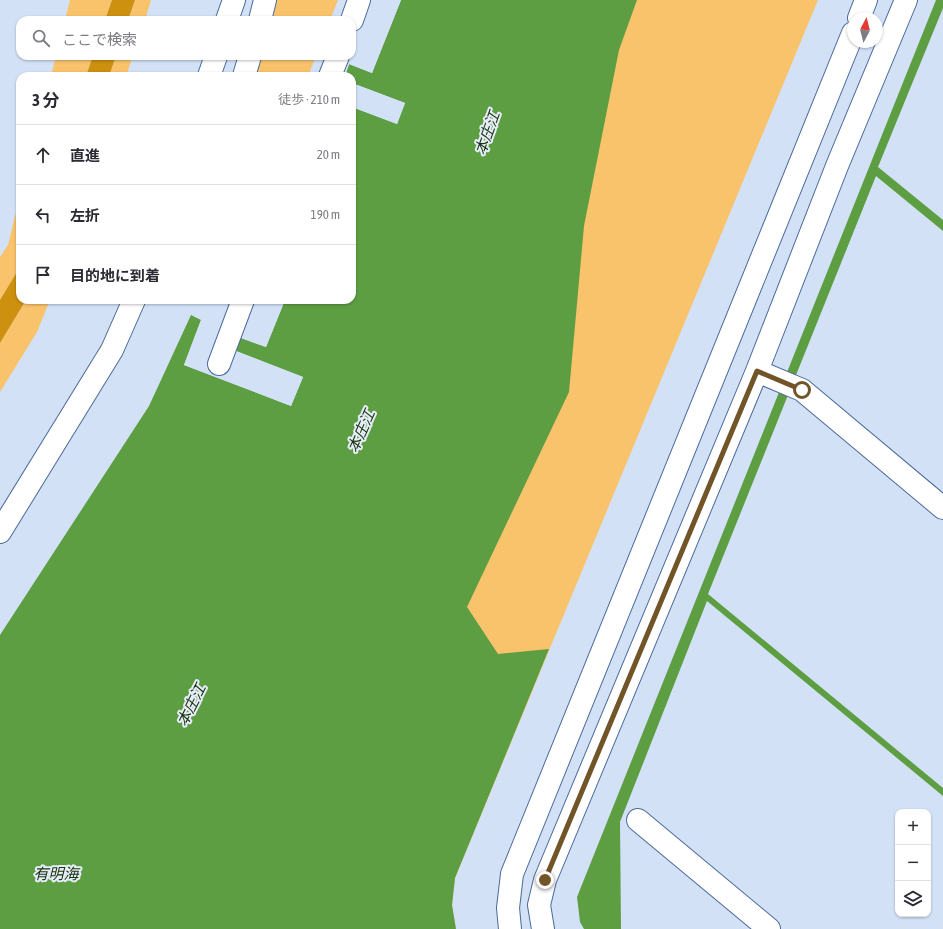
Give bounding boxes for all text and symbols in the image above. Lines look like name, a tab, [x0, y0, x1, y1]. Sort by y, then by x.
north arrow	[847, 12, 883, 48]
search box	[16, 16, 356, 60]
icon: search	[30, 27, 52, 49]
text: ここで検索	[62, 31, 137, 48]
text: 3 分	[32, 90, 59, 110]
text: 徒歩 · 210 m	[278, 92, 340, 107]
water label: 本庄江	[471, 107, 503, 157]
icon: ahead	[32, 144, 54, 166]
text: 直進	[70, 147, 100, 164]
text: 20 m	[317, 147, 340, 162]
icon: left	[32, 204, 54, 226]
text: 左折	[70, 207, 100, 224]
text: 190 m	[311, 207, 340, 222]
icon: arrive	[32, 264, 54, 286]
text: 目的地に到着	[70, 267, 160, 284]
route start	[793, 381, 811, 399]
water label: 本庄江	[344, 405, 379, 455]
water label: 本庄江	[173, 679, 210, 729]
map controls	[895, 809, 931, 917]
button: +	[895, 809, 931, 845]
button: −	[895, 845, 931, 881]
water label: 有明海	[33, 865, 80, 882]
route end	[536, 871, 554, 889]
button: layers	[895, 881, 931, 917]

